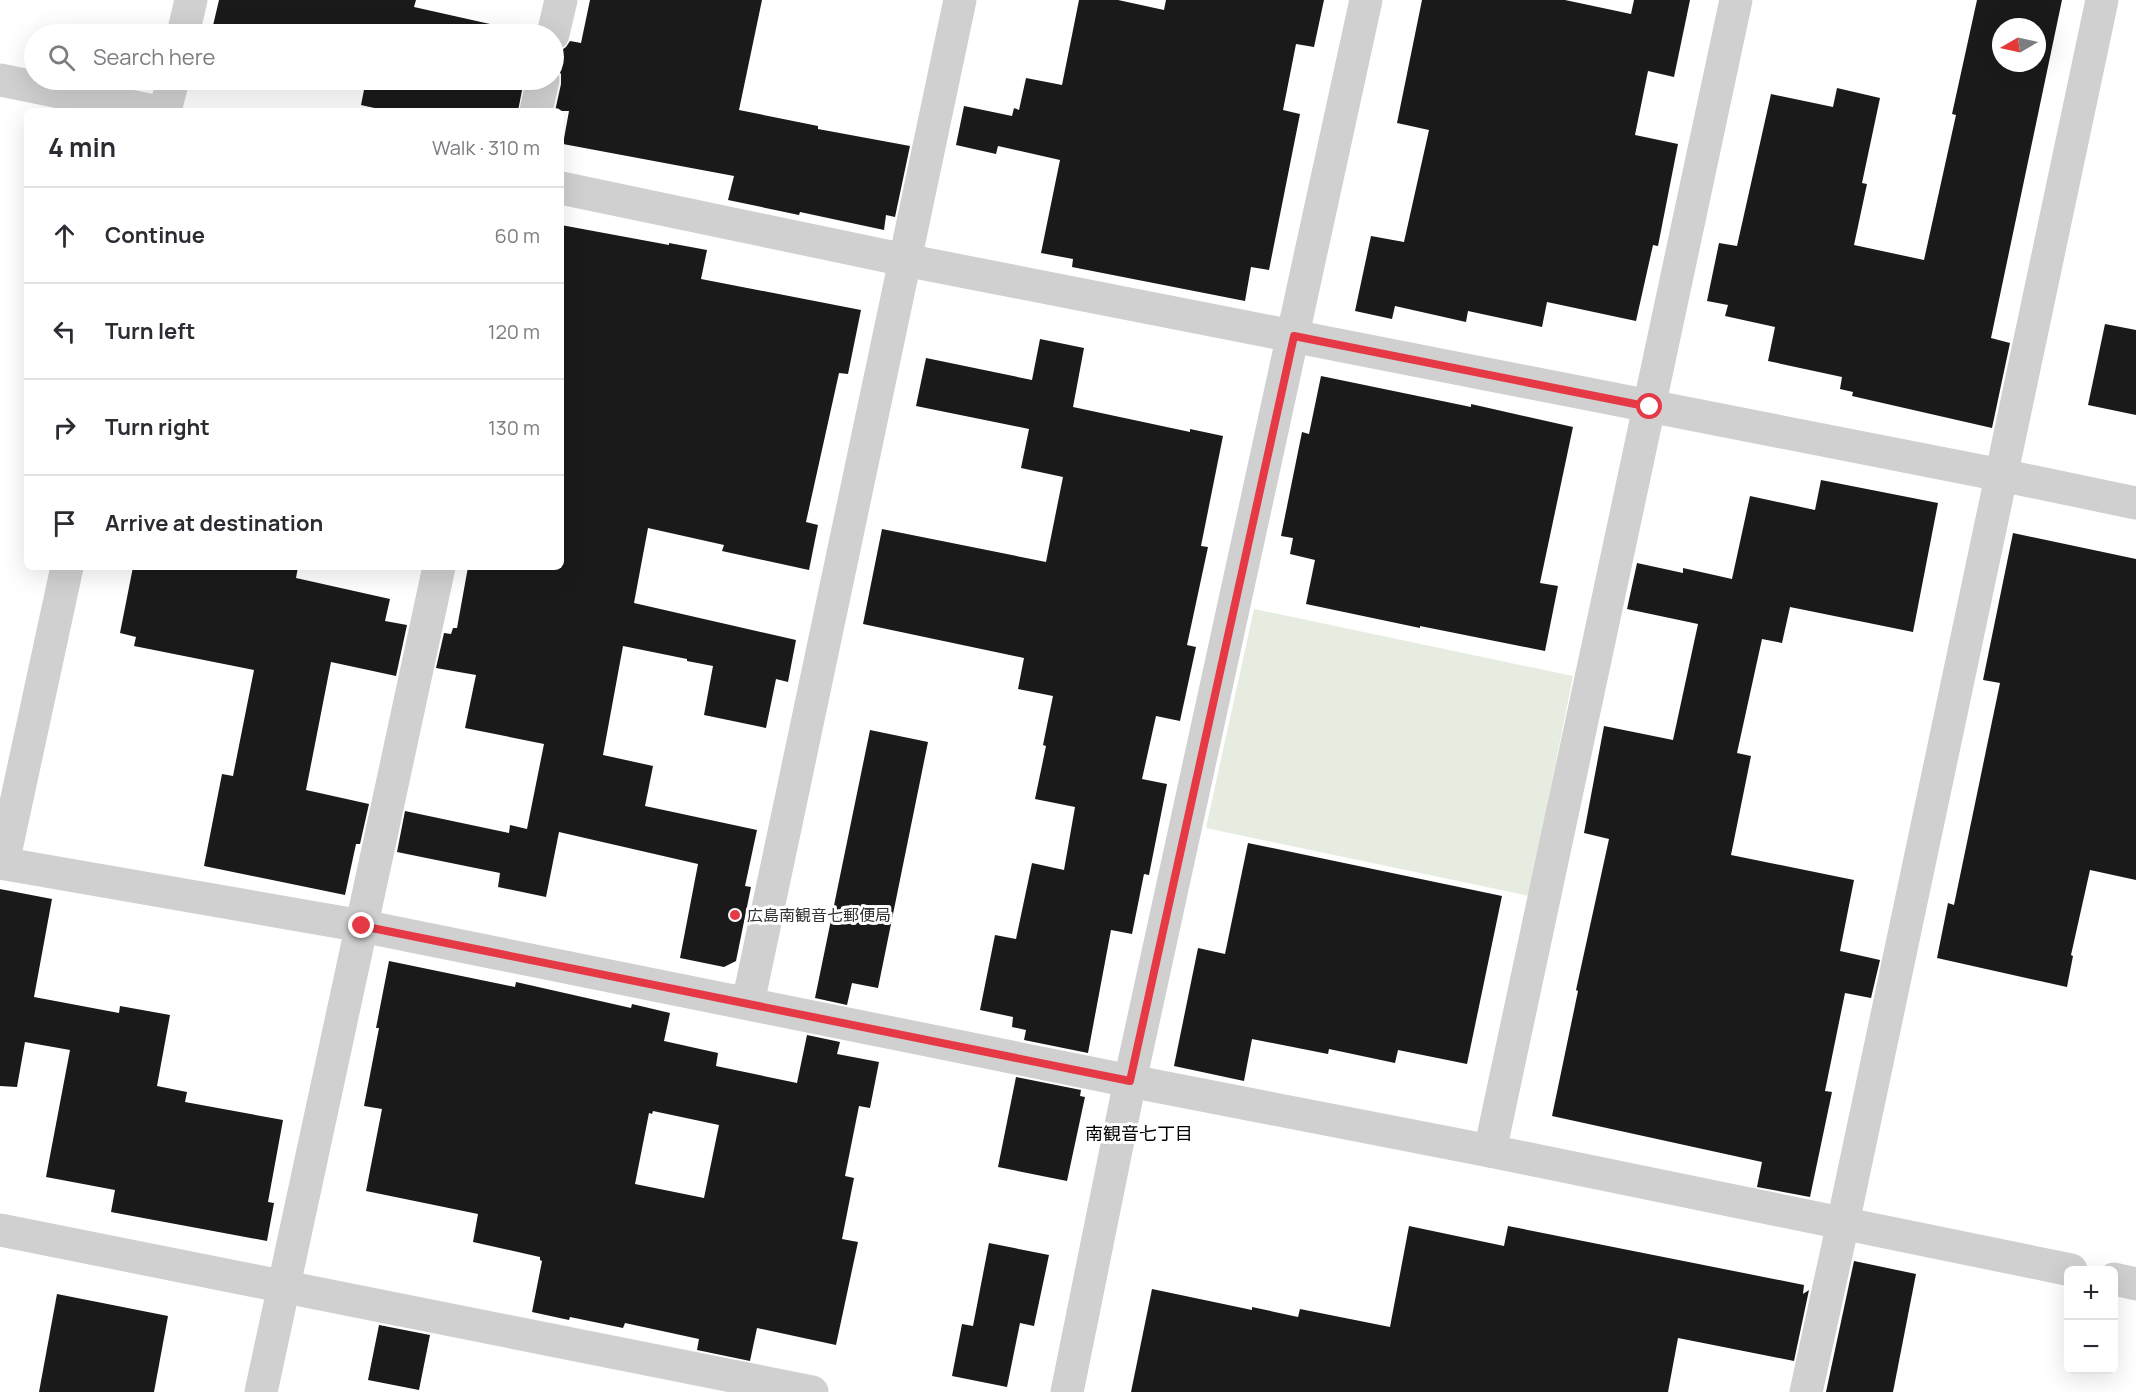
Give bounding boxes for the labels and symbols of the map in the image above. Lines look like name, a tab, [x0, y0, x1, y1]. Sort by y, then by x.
north arrow	[1992, 18, 2046, 72]
route start	[1636, 393, 1662, 419]
place label: 広島南観音七郵便局	[747, 904, 891, 926]
marker: 広島南観音七郵便局	[728, 908, 742, 922]
route end	[348, 912, 374, 938]
district label: 南観音七丁目	[1085, 1121, 1193, 1145]

